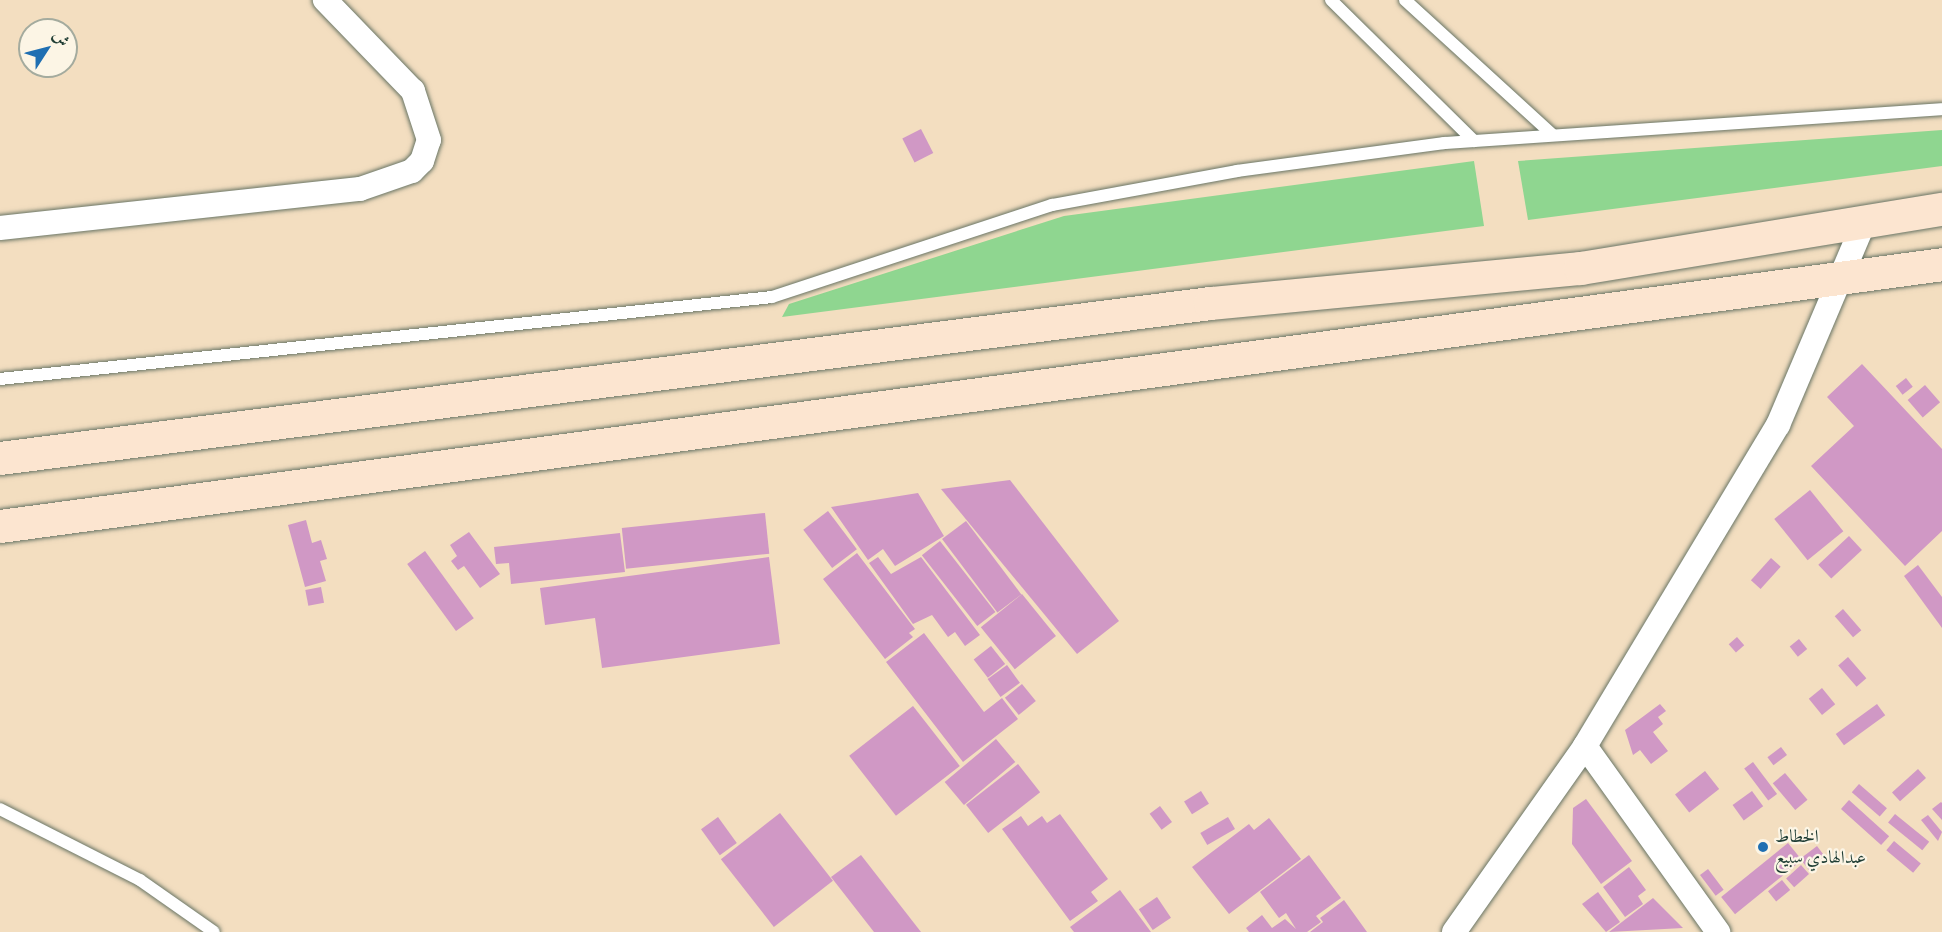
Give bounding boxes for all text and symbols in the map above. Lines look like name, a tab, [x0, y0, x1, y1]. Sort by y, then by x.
north arrow	[18, 18, 78, 78]
text: ش	[47, 26, 75, 51]
place label: الخطاط عبدالهادي سبيع	[1775, 826, 1866, 868]
marker: الخطاط عبدالهادي سبيع	[1756, 840, 1770, 854]

